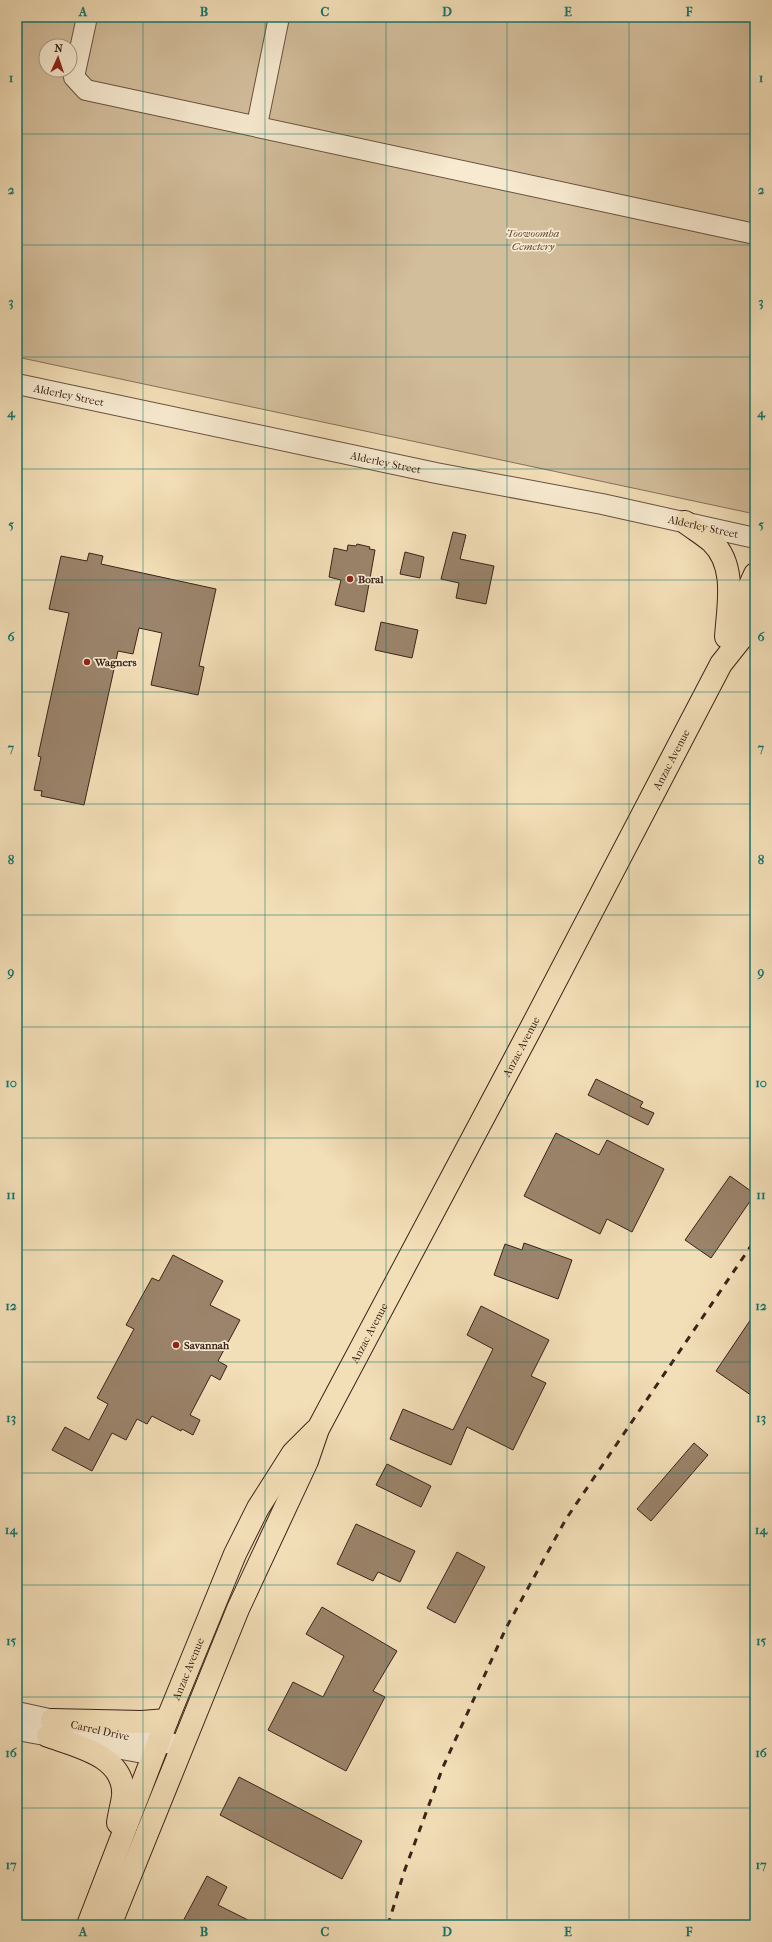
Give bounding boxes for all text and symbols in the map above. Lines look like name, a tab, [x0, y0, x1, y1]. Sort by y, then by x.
text: A	[78, 4, 88, 19]
text: B	[200, 4, 209, 19]
text: C	[321, 4, 330, 19]
text: D	[442, 4, 452, 19]
text: E	[564, 4, 572, 19]
text: F	[685, 4, 693, 19]
north arrow	[38, 38, 78, 78]
text: N	[54, 42, 64, 55]
text: 1	[9, 70, 14, 85]
text: 1	[759, 70, 764, 85]
text: 2	[8, 182, 15, 197]
text: 2	[758, 182, 765, 197]
park label: Toowoomba Cemetery	[507, 227, 560, 253]
text: 3	[8, 294, 14, 310]
text: 3	[758, 294, 764, 310]
street label: Alderley Street	[31, 381, 105, 409]
text: 4	[6, 405, 16, 421]
text: 4	[756, 405, 766, 421]
street label: Alderley Street	[348, 449, 422, 477]
street label: Alderley Street	[666, 513, 740, 541]
text: 5	[8, 517, 14, 532]
text: 5	[758, 517, 764, 532]
place label: Boral	[358, 573, 384, 586]
marker: Boral	[345, 574, 355, 584]
text: 6	[7, 629, 15, 644]
text: 6	[757, 629, 765, 644]
place label: Wagners	[94, 656, 137, 669]
marker: Wagners	[82, 657, 92, 667]
street label: Anzac Avenue	[650, 727, 693, 793]
text: 7	[7, 740, 15, 755]
text: 7	[757, 740, 765, 755]
text: 8	[8, 852, 15, 867]
text: 8	[758, 852, 765, 867]
text: 9	[7, 964, 15, 980]
text: 9	[757, 964, 765, 980]
street label: Anzac Avenue	[500, 1014, 543, 1080]
text: 10	[5, 1075, 17, 1090]
text: 10	[755, 1075, 767, 1090]
text: 11	[6, 1187, 16, 1202]
text: 11	[756, 1187, 766, 1202]
text: 12	[5, 1298, 17, 1313]
text: 12	[755, 1298, 767, 1313]
street label: Anzac Avenue	[348, 1300, 391, 1366]
place label: Savannah	[184, 1339, 230, 1352]
marker: Savannah	[171, 1340, 181, 1350]
text: 13	[6, 1410, 16, 1426]
text: 13	[756, 1410, 766, 1426]
text: 14	[5, 1522, 18, 1538]
text: 14	[755, 1522, 768, 1538]
text: 15	[6, 1633, 16, 1648]
text: 15	[756, 1633, 766, 1648]
street label: Anzac Avenue	[169, 1635, 207, 1703]
street label: Carrel Drive	[69, 1718, 131, 1744]
text: 16	[5, 1745, 18, 1760]
text: 16	[755, 1745, 768, 1760]
text: 17	[6, 1857, 17, 1872]
text: 17	[756, 1857, 767, 1872]
text: A	[78, 1924, 88, 1939]
text: B	[200, 1924, 209, 1939]
text: C	[321, 1924, 330, 1939]
text: D	[442, 1924, 452, 1939]
text: E	[564, 1924, 572, 1939]
text: F	[685, 1924, 693, 1939]

